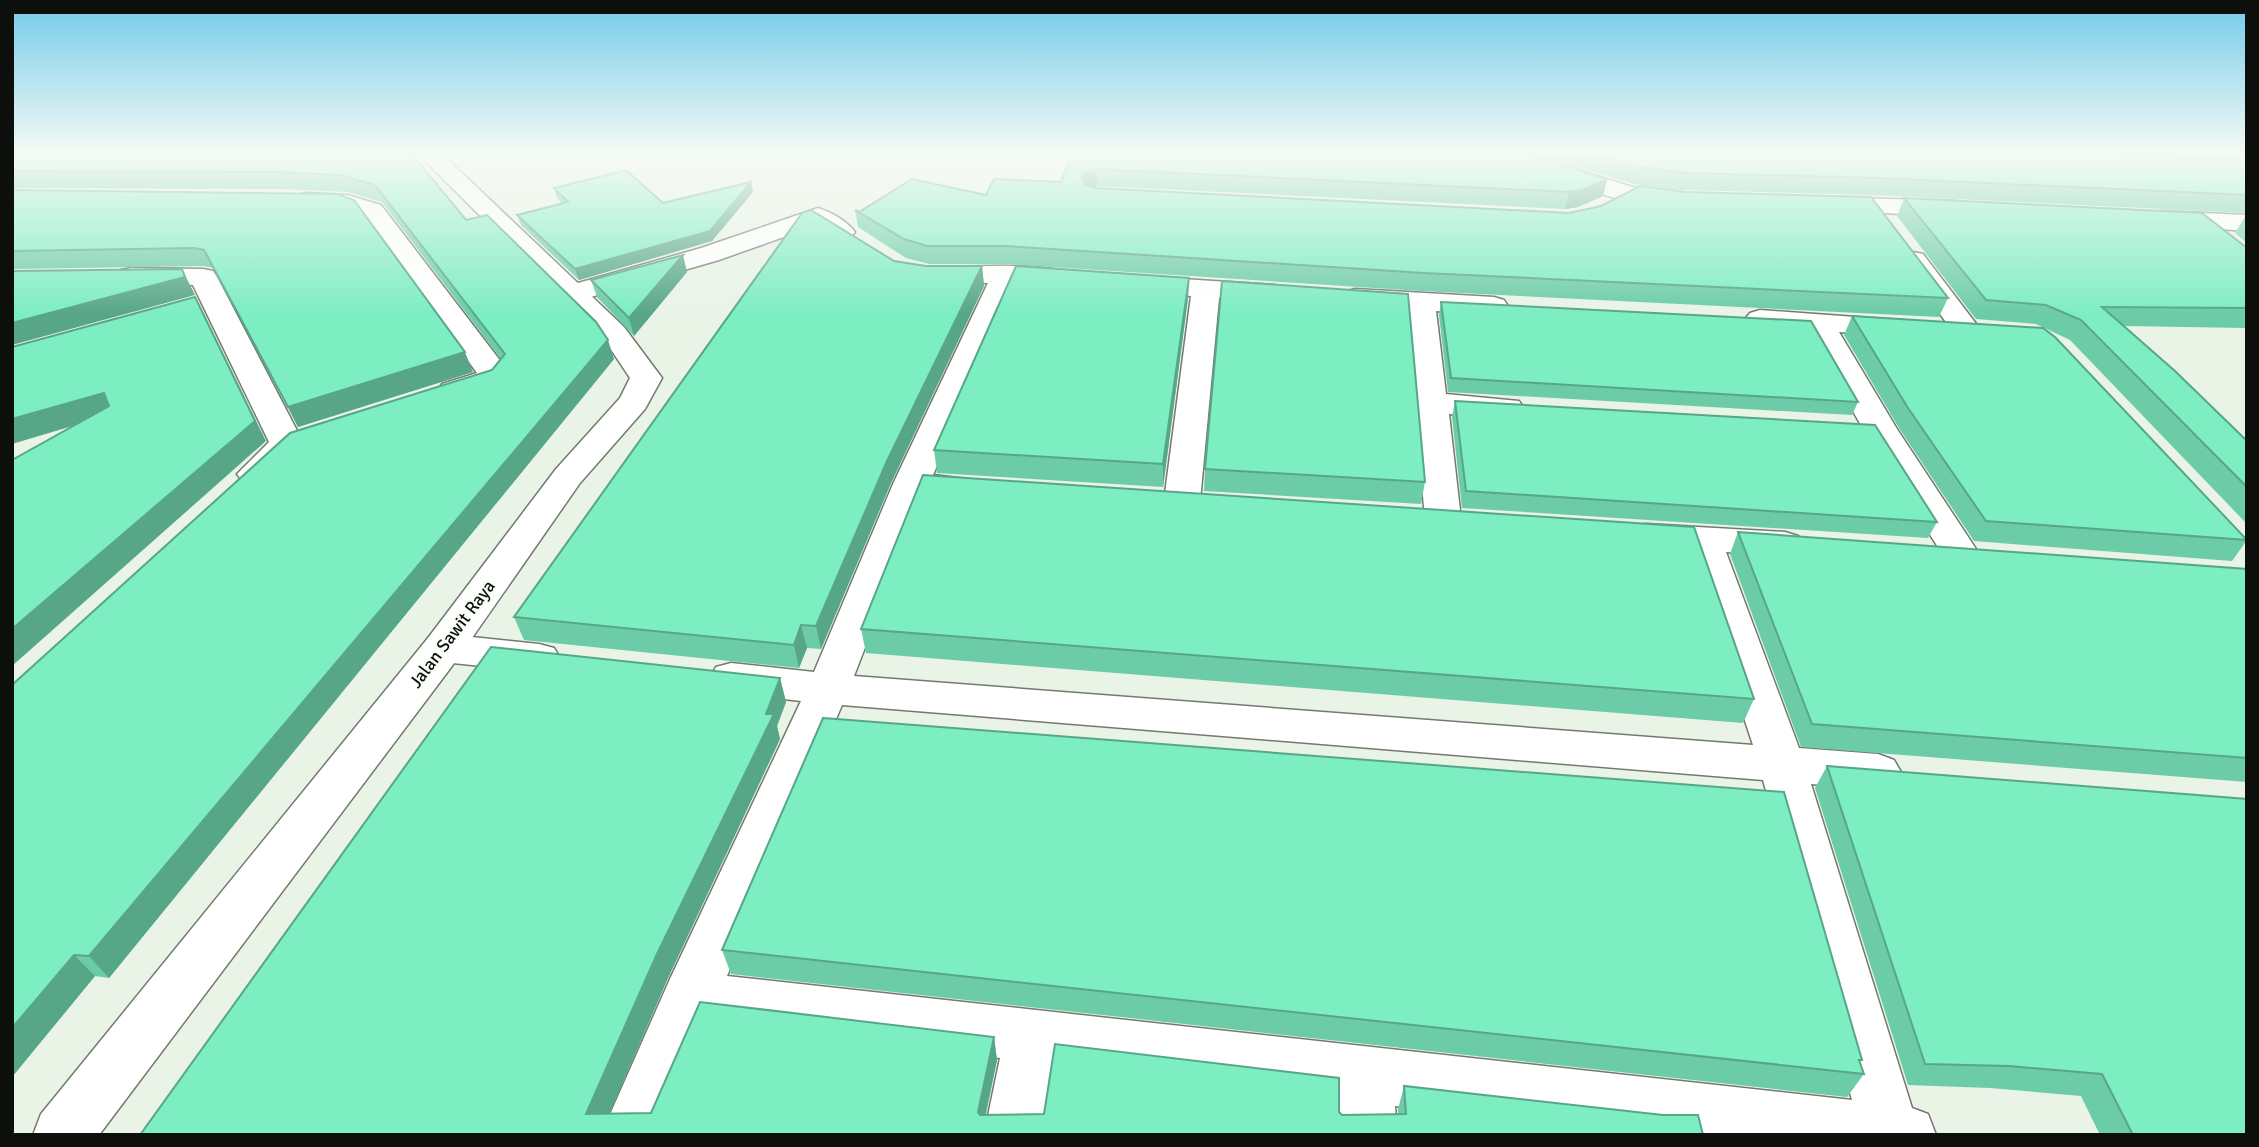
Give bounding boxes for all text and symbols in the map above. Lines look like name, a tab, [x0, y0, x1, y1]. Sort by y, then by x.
street label: Jalan Sawit Raya	[404, 576, 500, 692]

